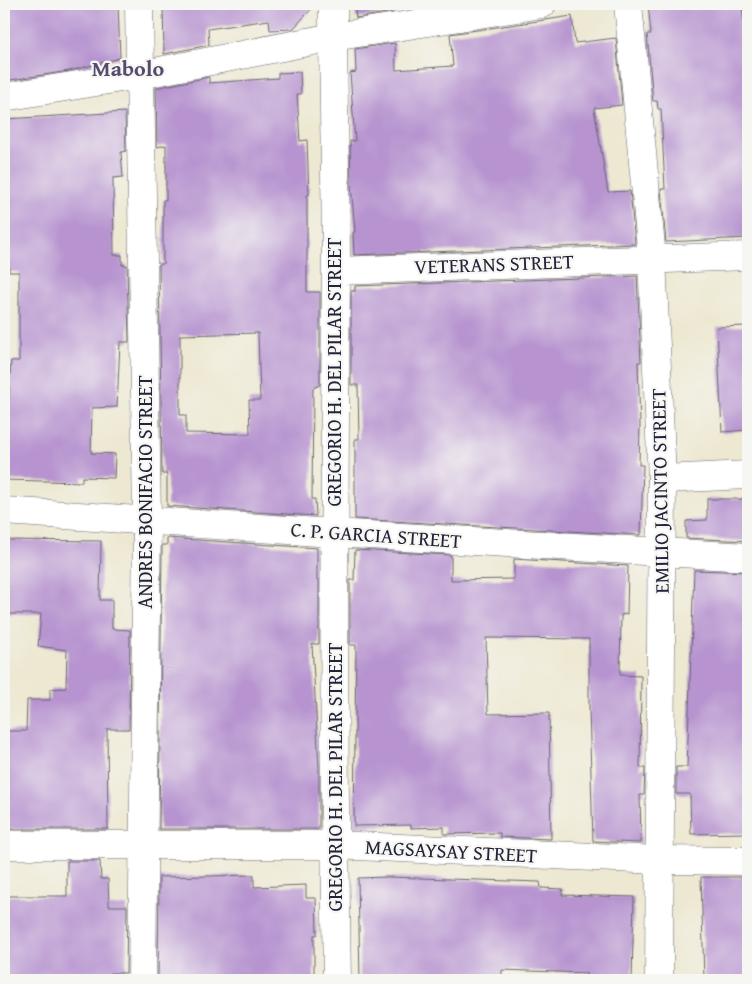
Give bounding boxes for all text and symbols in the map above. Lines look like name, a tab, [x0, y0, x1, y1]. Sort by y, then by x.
district label: Mabolo	[92, 52, 165, 84]
street label: GREGORIO H. DEL PILAR STREET	[319, 237, 348, 507]
street label: VETERANS STREET	[414, 246, 574, 281]
street label: ANDRES BONIFACIO STREET	[130, 375, 159, 609]
street label: EMILIO JACINTO STREET	[643, 388, 676, 594]
street label: C. P. GARCIA STREET	[290, 514, 462, 555]
street label: GREGORIO H. DEL PILAR STREET	[320, 642, 349, 912]
street label: MAGSAYSAY STREET	[364, 832, 538, 869]

